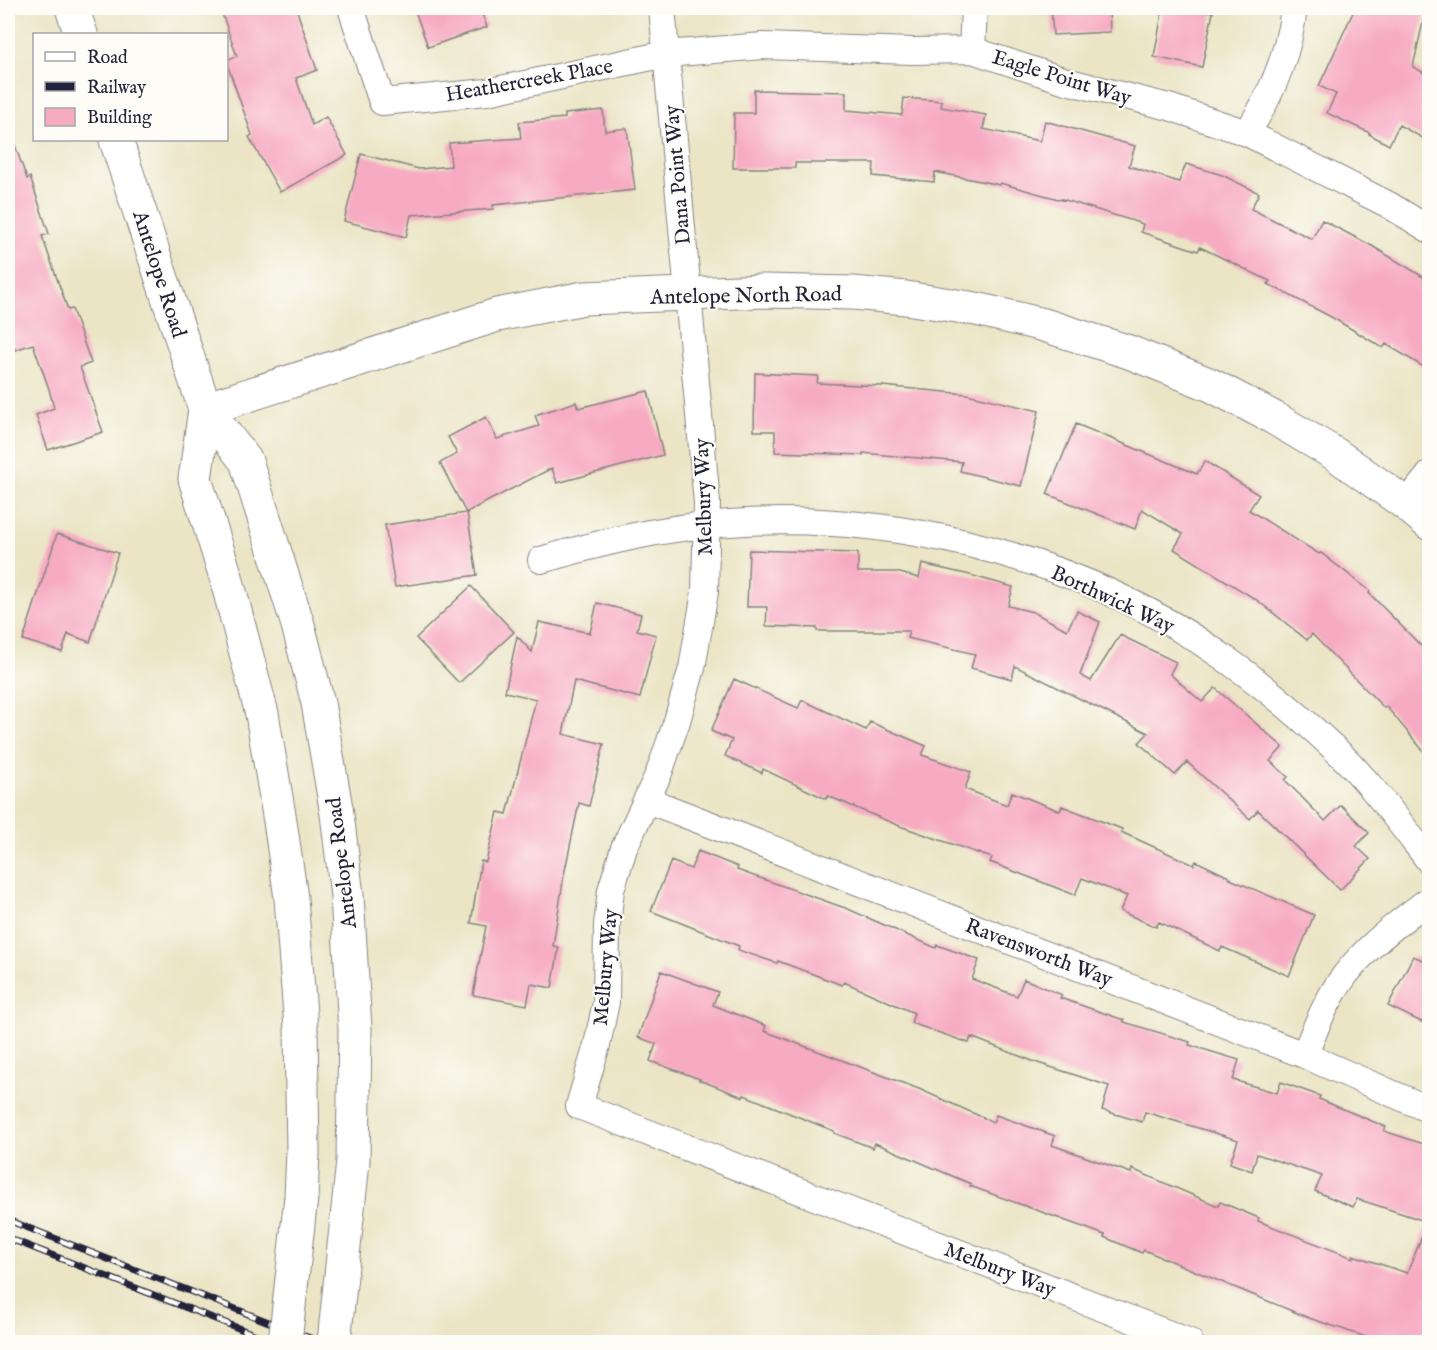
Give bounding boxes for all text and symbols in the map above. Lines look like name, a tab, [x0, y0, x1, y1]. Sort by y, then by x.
legend	[33, 33, 228, 141]
street label: Eagle Point Way	[989, 44, 1135, 113]
text: Road	[87, 47, 128, 70]
street label: Heathercreek Place	[443, 53, 615, 109]
text: Railway	[87, 77, 146, 100]
street label: Dana Point Way	[659, 103, 698, 246]
text: Building	[87, 107, 152, 130]
street label: Antelope Road	[125, 206, 192, 342]
street label: Antelope North Road	[649, 281, 843, 312]
street label: Melbury Way	[689, 437, 720, 556]
street label: Borthwick Way	[1046, 560, 1179, 641]
street label: Antelope Road	[321, 795, 364, 931]
street label: Melbury Way	[588, 907, 625, 1027]
street label: Ravensworth Way	[961, 913, 1117, 994]
street label: Melbury Way	[940, 1237, 1060, 1304]

